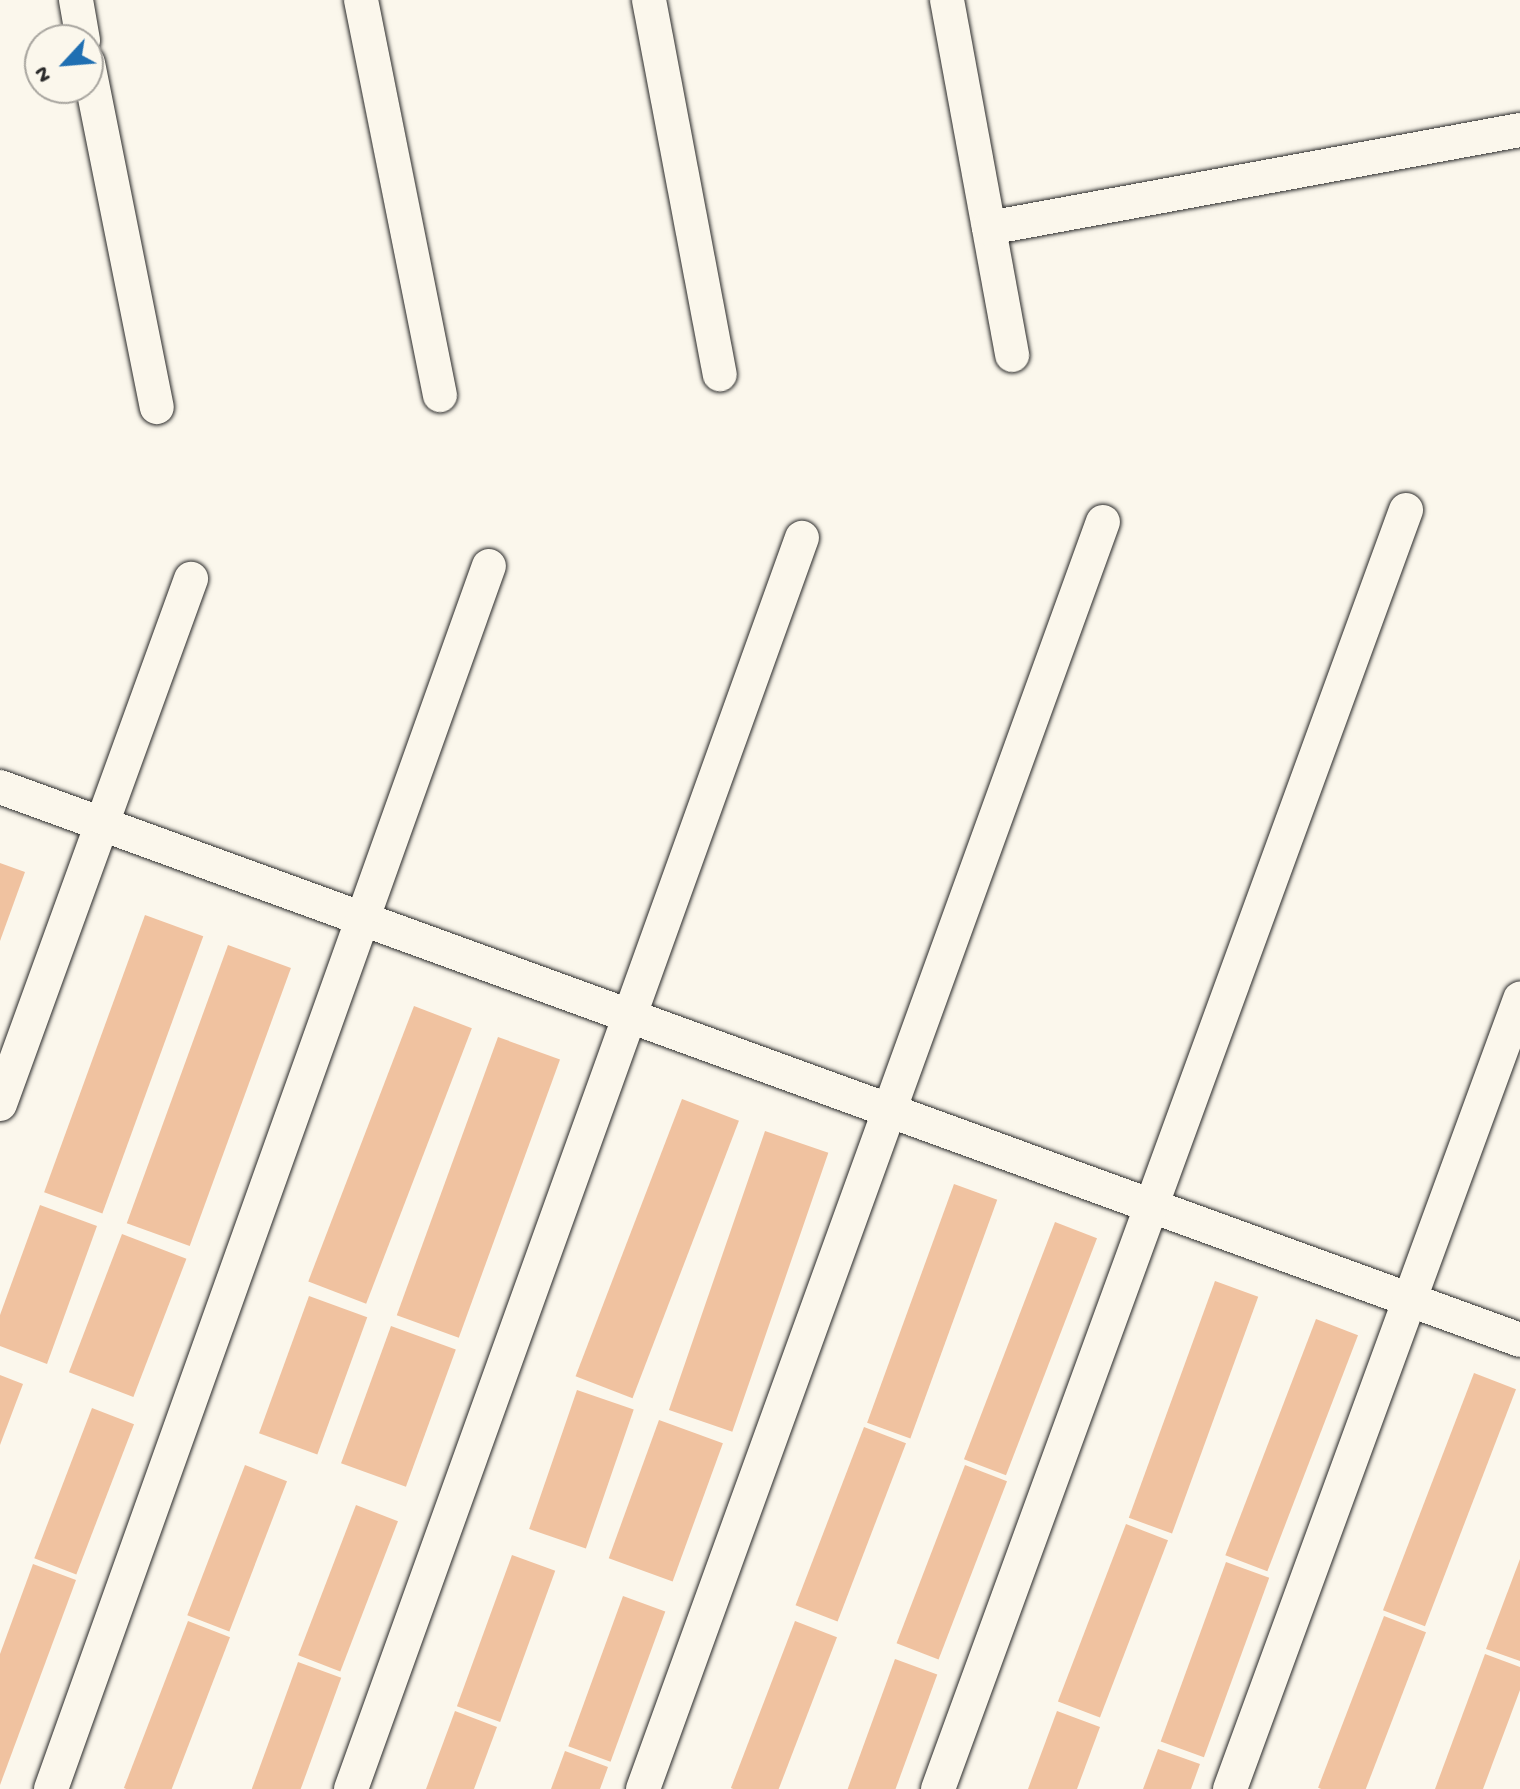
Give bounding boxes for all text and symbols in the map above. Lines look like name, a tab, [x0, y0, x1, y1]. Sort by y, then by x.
north arrow	[24, 24, 104, 104]
text: N	[29, 61, 59, 86]

